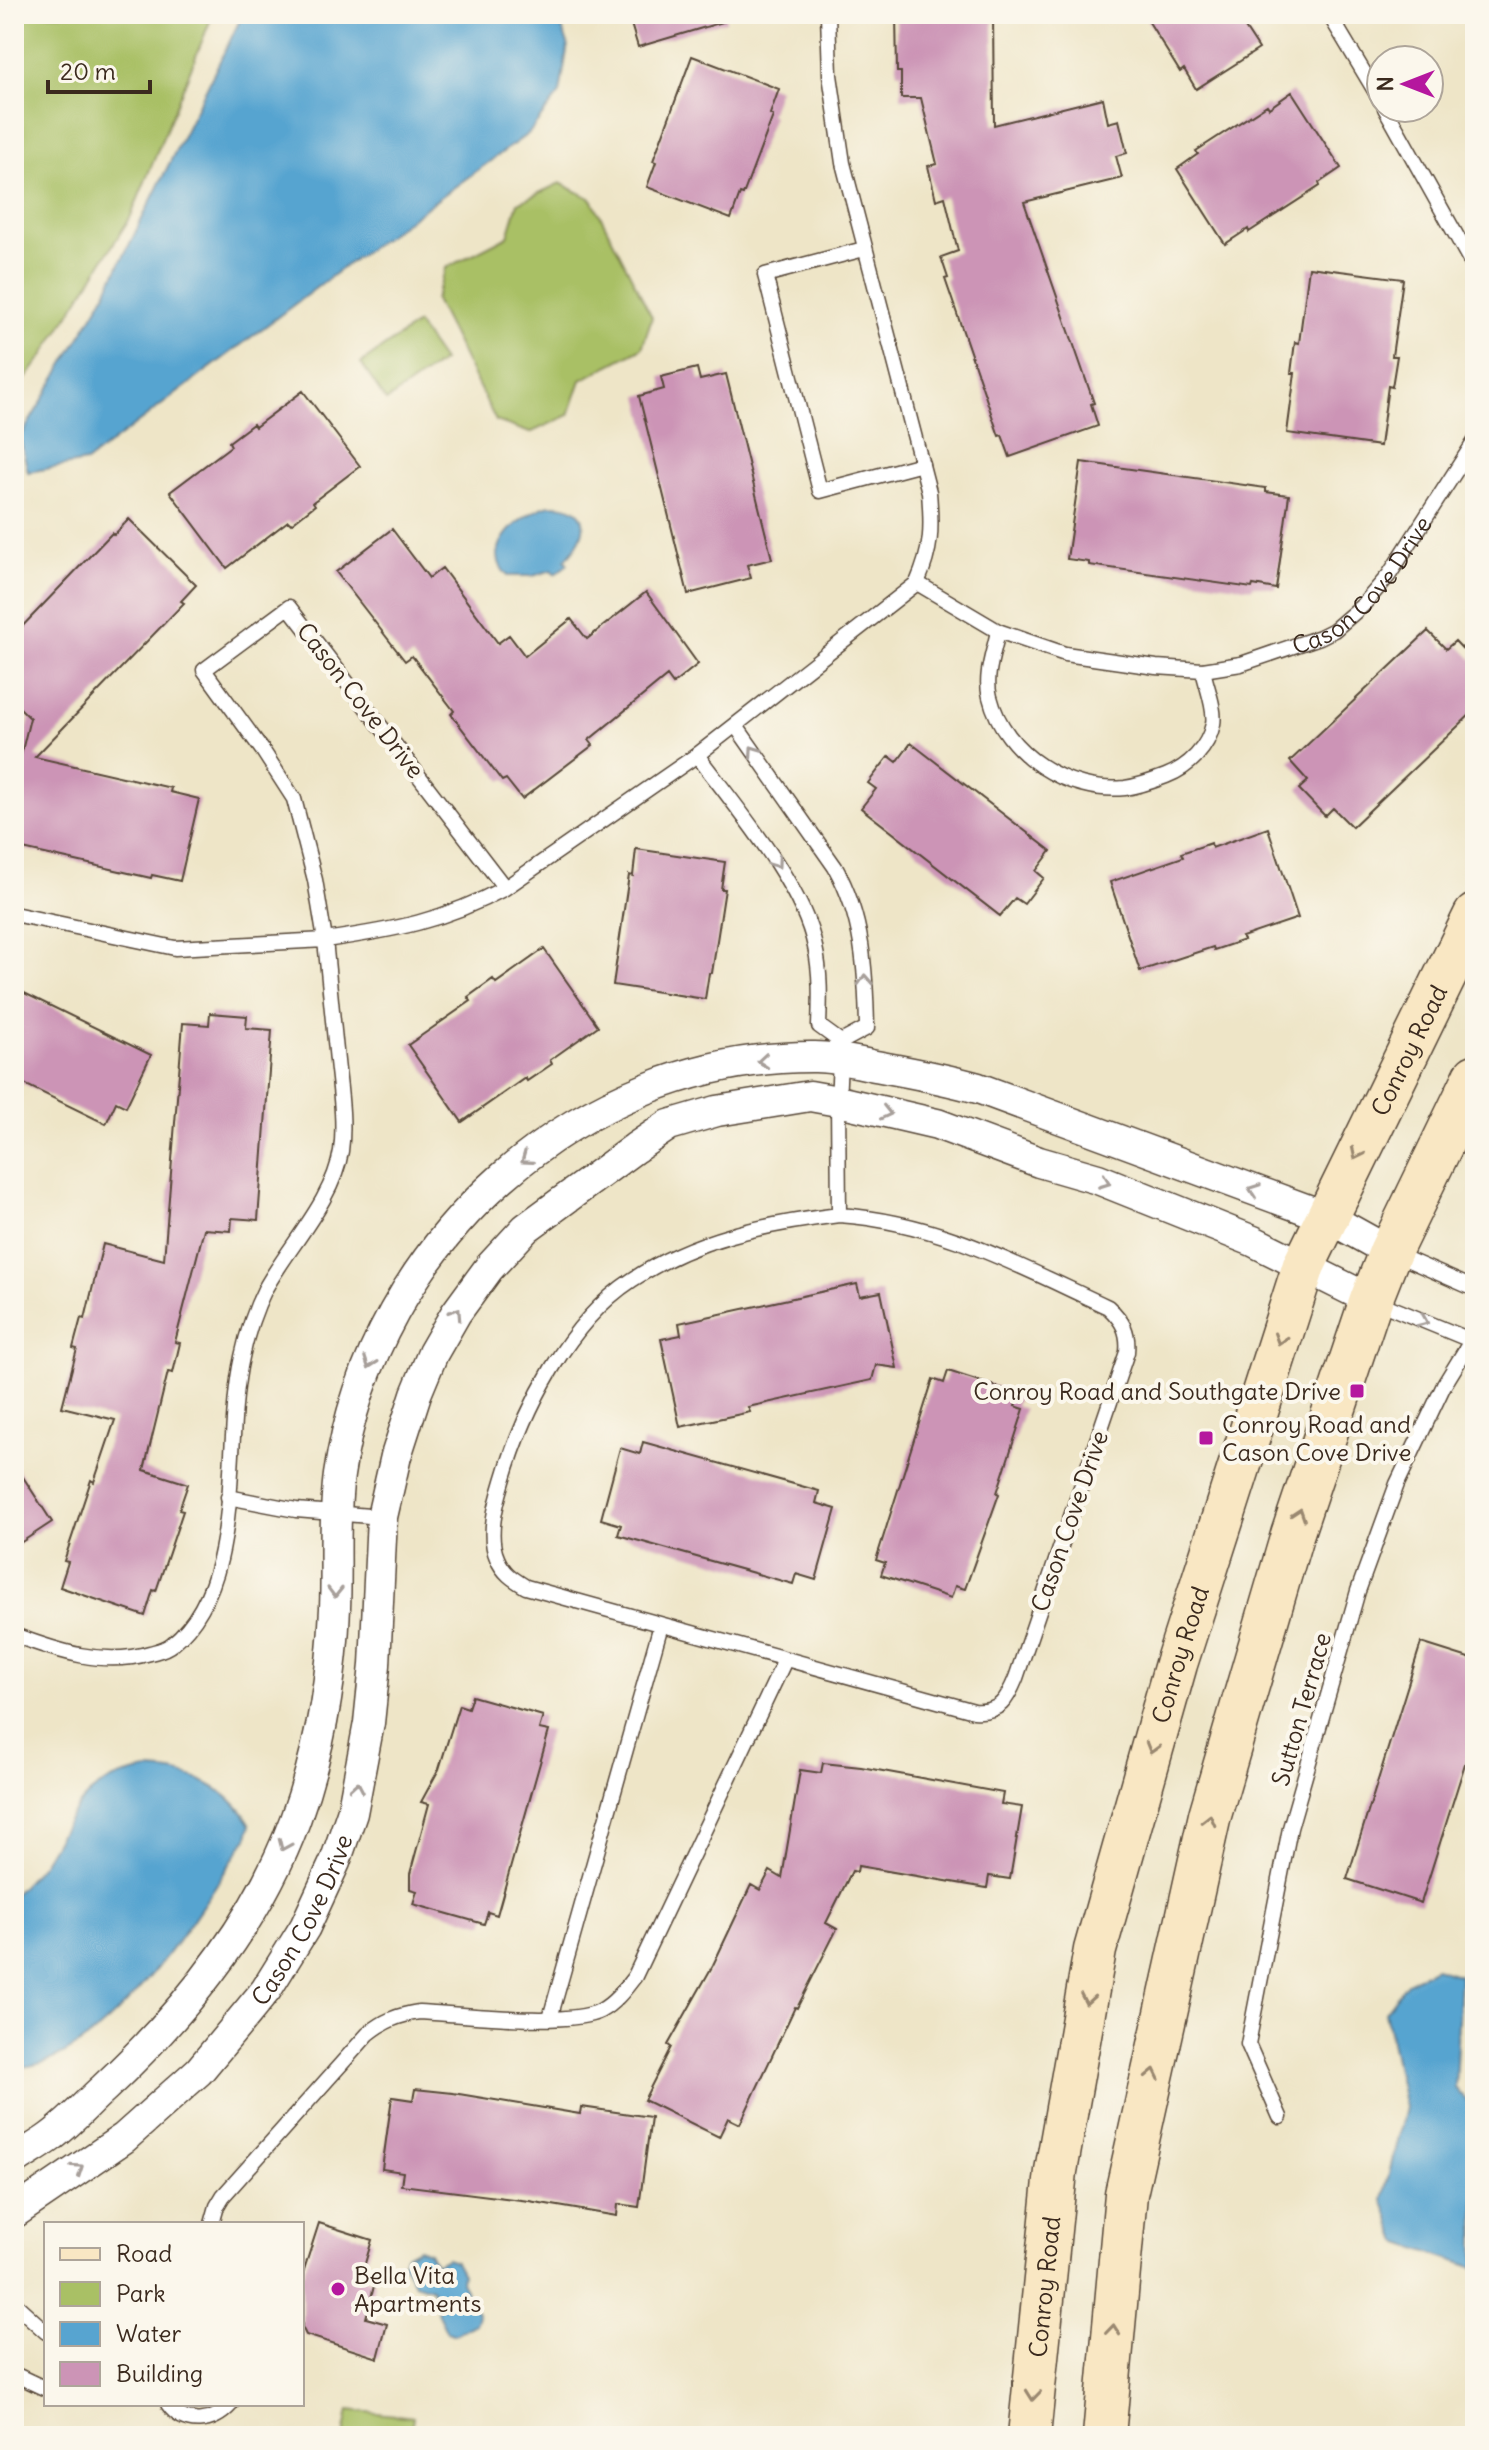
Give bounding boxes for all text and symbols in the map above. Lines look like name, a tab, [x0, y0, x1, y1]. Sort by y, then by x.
scale bar	[48, 44, 150, 94]
north arrow	[1365, 44, 1445, 124]
text: 20 m	[60, 56, 116, 86]
text: N	[1371, 76, 1399, 92]
street label: Cason Cove Drive	[1288, 510, 1438, 660]
street label: Cason Cove Drive	[291, 616, 431, 784]
one-way arrow	[749, 745, 764, 759]
one-way arrow	[766, 855, 781, 869]
one-way arrow	[857, 973, 874, 986]
street label: Conroy Road	[1364, 980, 1453, 1121]
one-way arrow	[756, 1052, 769, 1069]
one-way arrow	[879, 1104, 892, 1121]
one-way arrow	[1351, 1146, 1367, 1161]
one-way arrow	[520, 1149, 534, 1164]
one-way arrow	[1097, 1172, 1111, 1189]
one-way arrow	[1248, 1183, 1262, 1200]
one-way arrow	[447, 1308, 462, 1322]
one-way arrow	[1415, 1311, 1429, 1327]
one-way arrow	[1274, 1331, 1290, 1345]
one-way arrow	[364, 1355, 380, 1369]
place label: Conroy Road and Southgate Drive	[973, 1376, 1341, 1406]
marker: Conroy Road and Southgate Drive	[1348, 1382, 1366, 1400]
place label: Conroy Road and Cason Cove Drive	[1222, 1409, 1411, 1467]
street label: Cason Cove Drive	[1024, 1427, 1114, 1615]
marker: Conroy Road and Cason Cove Drive	[1197, 1429, 1215, 1447]
one-way arrow	[1289, 1508, 1305, 1522]
street label: Conroy Road	[1145, 1582, 1215, 1727]
one-way arrow	[327, 1586, 344, 1599]
street label: Sutton Terrace	[1265, 1629, 1337, 1789]
one-way arrow	[1145, 1740, 1162, 1754]
one-way arrow	[347, 1781, 364, 1794]
one-way arrow	[1200, 1814, 1217, 1828]
street label: Cason Cove Drive	[245, 1830, 358, 2012]
one-way arrow	[278, 1837, 294, 1851]
one-way arrow	[1079, 1992, 1096, 2006]
one-way arrow	[1144, 2068, 1161, 2081]
one-way arrow	[70, 2164, 84, 2179]
street label: Conroy Road	[1022, 2215, 1066, 2359]
legend	[44, 2222, 304, 2406]
text: Road	[116, 2238, 172, 2268]
place label: Bella Vita Apartments	[354, 2260, 481, 2318]
text: Park	[116, 2278, 166, 2308]
marker: Bella Vita Apartments	[329, 2280, 347, 2298]
text: Water	[116, 2318, 181, 2348]
one-way arrow	[1104, 2323, 1121, 2336]
text: Building	[116, 2358, 203, 2388]
one-way arrow	[1025, 2389, 1042, 2402]

